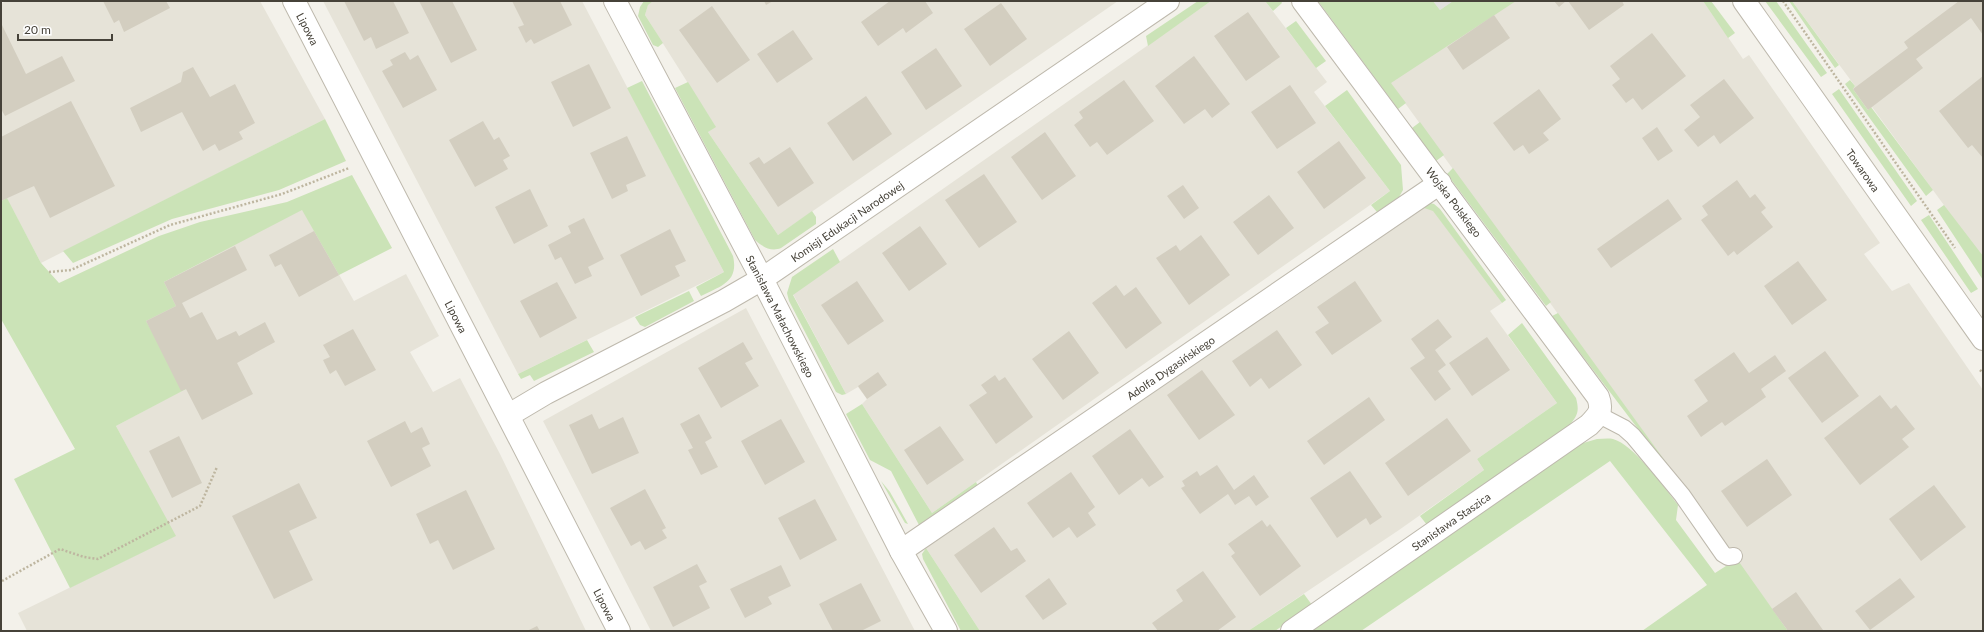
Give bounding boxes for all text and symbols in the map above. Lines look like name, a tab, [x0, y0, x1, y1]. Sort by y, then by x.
street label: Lipowa	[294, 10, 322, 47]
scale bar	[18, 16, 112, 42]
text: 20 m	[24, 22, 51, 37]
street label: Towarowa	[1844, 146, 1883, 194]
street label: Wojska Polskiego	[1423, 165, 1485, 239]
street label: Komisji Edukacji Narodowej	[788, 178, 906, 264]
street label: Stanisława Małachowskiego	[744, 253, 818, 379]
street label: Lipowa	[443, 298, 470, 335]
street label: Adolfa Dygasińskiego	[1124, 333, 1217, 402]
street label: Stanisława Staszica	[1409, 489, 1492, 553]
street label: Lipowa	[592, 586, 619, 623]

